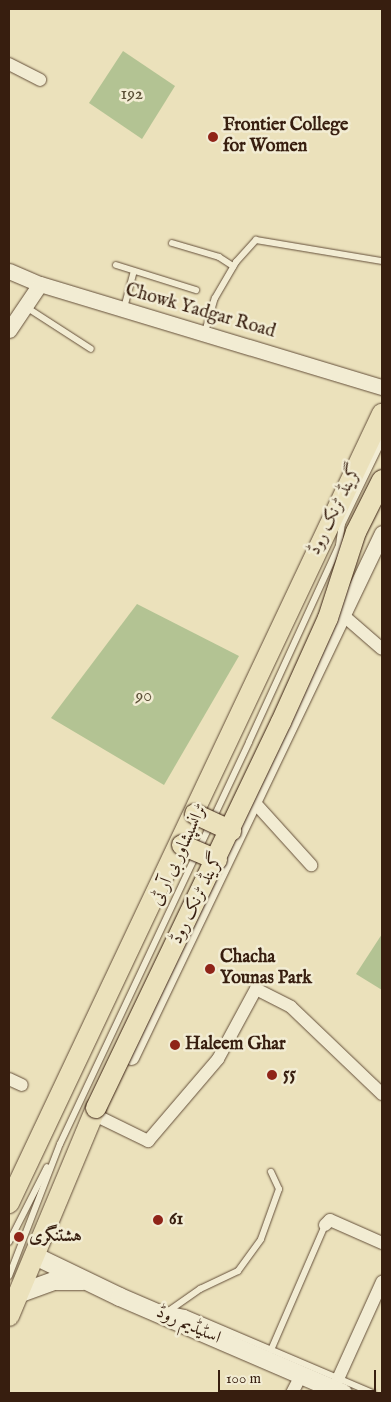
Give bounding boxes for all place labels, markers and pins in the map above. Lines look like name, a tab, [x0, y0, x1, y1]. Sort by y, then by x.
place label: Frontier College for Women	[223, 116, 348, 158]
marker: Frontier College for Women	[207, 131, 219, 143]
place label: Chacha Younas Park	[220, 948, 312, 991]
marker: Chacha Younas Park	[204, 963, 216, 975]
place label: Haleem Ghar	[185, 1034, 286, 1056]
marker: Haleem Ghar	[169, 1039, 181, 1051]
place label: 55	[283, 1064, 296, 1086]
marker: 55	[265, 1068, 279, 1082]
place label: 61	[169, 1209, 183, 1231]
marker: 61	[151, 1213, 165, 1227]
place label: ہشتنگری	[29, 1226, 82, 1248]
marker: ہشتنگری	[13, 1231, 25, 1243]

